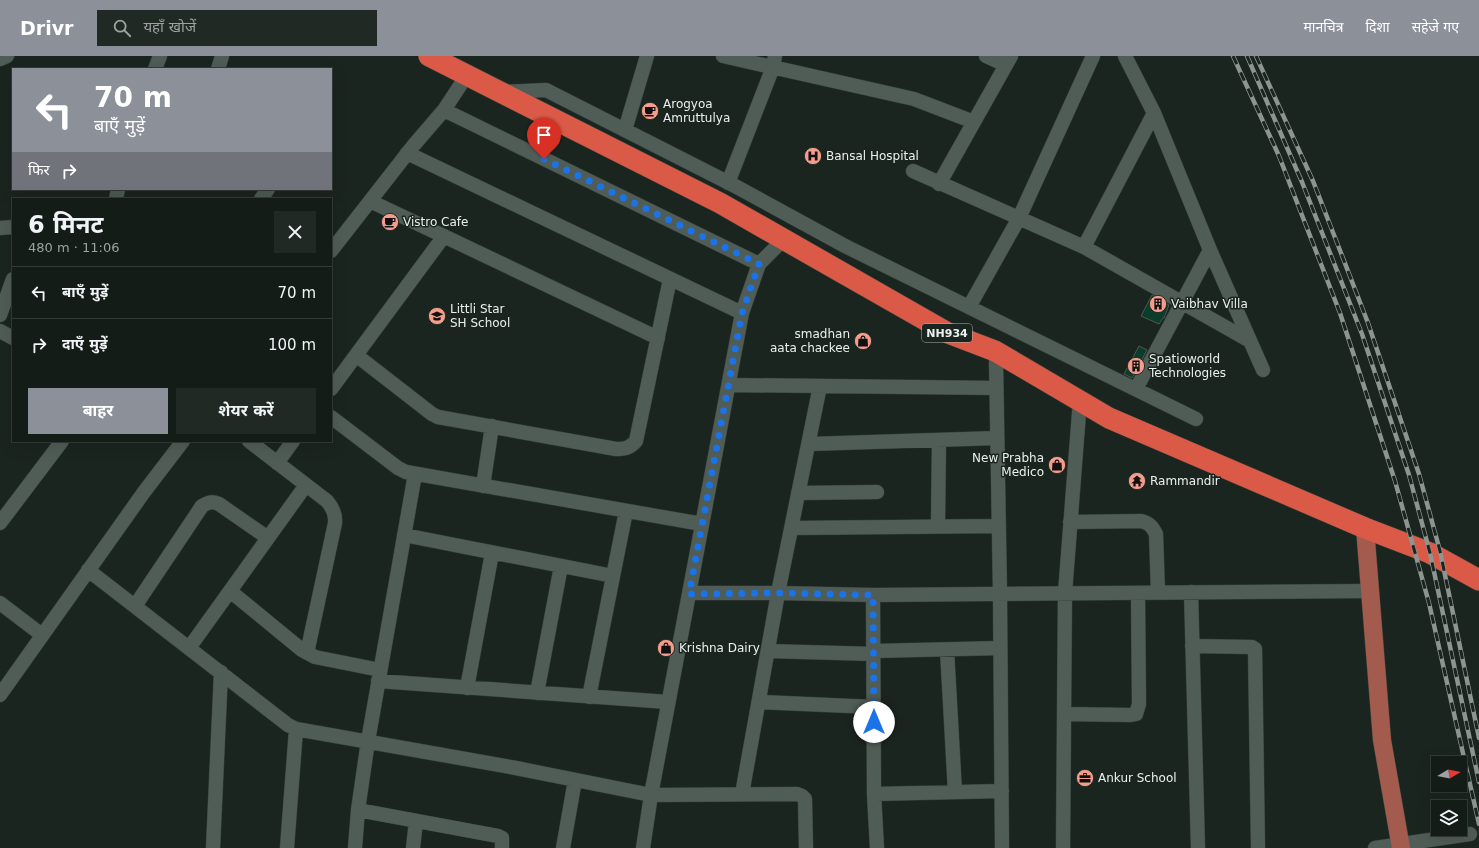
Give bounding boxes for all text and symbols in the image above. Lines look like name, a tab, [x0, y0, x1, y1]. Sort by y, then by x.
search box	[97, 10, 377, 46]
text: Drivr	[20, 17, 73, 39]
icon: search	[111, 17, 133, 39]
text: यहाँ खोजें	[143, 18, 196, 36]
text: मानचित्र	[1303, 19, 1343, 35]
text: दिशा	[1365, 19, 1390, 35]
text: सहेजे गए	[1412, 19, 1459, 35]
text: 70 m	[94, 81, 172, 114]
icon: left	[28, 84, 80, 136]
place label: Arogyoa Amruttulya	[663, 97, 730, 125]
cafe icon: Arogyoa Amruttulya	[640, 101, 660, 121]
text: बाएँ मुड़ें	[94, 115, 145, 136]
pin	[527, 118, 561, 159]
icon: arrive	[533, 124, 555, 146]
hospital icon: Bansal Hospital	[803, 146, 823, 166]
place label: Bansal Hospital	[826, 149, 919, 163]
icon: right	[58, 160, 80, 182]
text: फिर	[28, 161, 50, 179]
text: 6 मिनट	[28, 211, 103, 239]
button: close	[274, 211, 316, 253]
cafe icon: Vistro Cafe	[380, 212, 400, 232]
place label: Vistro Cafe	[403, 215, 468, 229]
text: 480 m · 11:06	[28, 240, 119, 255]
icon: left	[28, 282, 50, 304]
text: बाएँ मुड़ें	[62, 283, 108, 301]
text: 70 m	[278, 284, 316, 302]
building icon: Vaibhav Villa	[1148, 294, 1168, 314]
place label: Vaibhav Villa	[1171, 297, 1248, 311]
place label: Littli Star SH School	[450, 302, 510, 330]
school or university icon: Littli Star SH School	[427, 306, 447, 326]
road number: NH934	[922, 324, 972, 342]
place label: smadhan aata chackee	[770, 327, 850, 355]
shop icon: smadhan aata chackee	[853, 331, 873, 351]
icon: right	[28, 334, 50, 356]
text: दाएँ मुड़ें	[62, 335, 108, 353]
text: 100 m	[268, 336, 316, 354]
place label: Spatioworld Technologies	[1148, 352, 1226, 380]
building icon: Spatioworld Technologies	[1126, 356, 1146, 376]
button: बाहर	[28, 388, 168, 434]
button: शेयर करें	[176, 388, 316, 434]
place label: New Prabha Medico	[972, 451, 1044, 479]
shop icon: New Prabha Medico	[1047, 455, 1067, 475]
temple icon: Rammandir	[1127, 471, 1147, 491]
place label: Rammandir	[1150, 474, 1220, 488]
shop icon: Krishna Dairy	[656, 638, 676, 658]
place label: Krishna Dairy	[679, 641, 760, 655]
position arrow	[853, 701, 895, 743]
north arrow	[1431, 756, 1467, 792]
map controls	[1431, 756, 1467, 836]
office icon: Ankur School	[1075, 768, 1095, 788]
place label: Ankur School	[1098, 771, 1177, 785]
button: layers	[1431, 800, 1467, 836]

